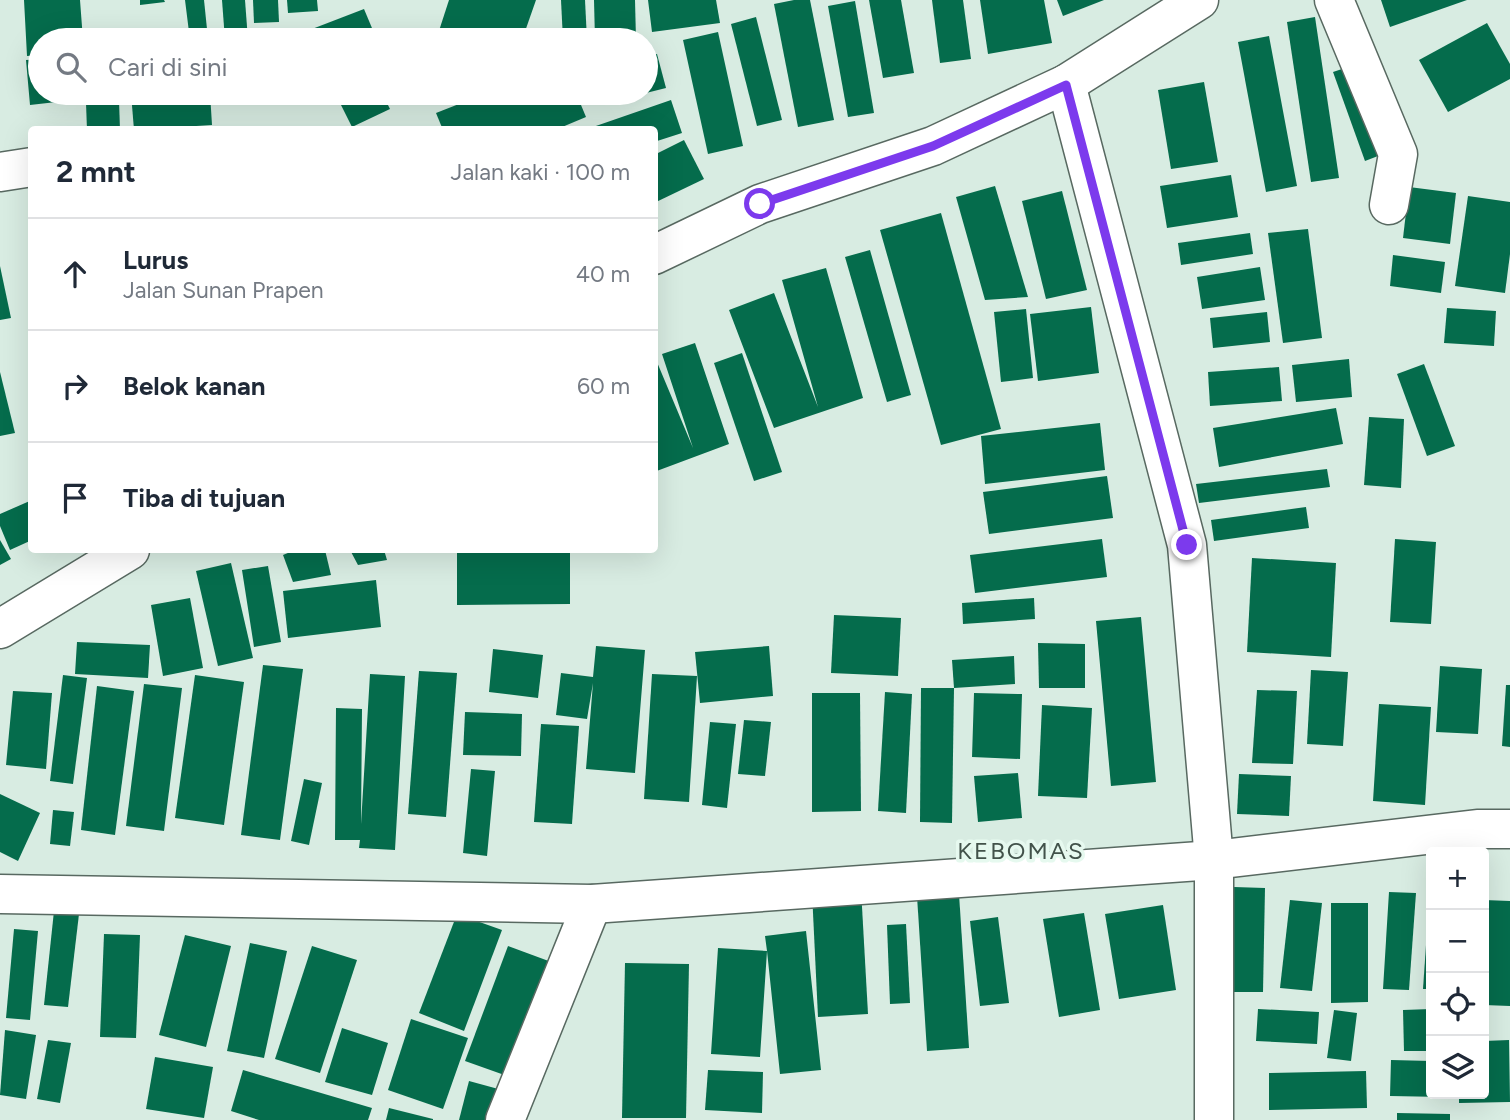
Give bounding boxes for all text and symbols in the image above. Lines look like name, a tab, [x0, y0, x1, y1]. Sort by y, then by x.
search box	[28, 28, 658, 105]
icon: search	[52, 48, 90, 86]
text: Cari di sini	[108, 51, 228, 83]
text: 2 mnt	[56, 153, 136, 190]
text: Jalan kaki · 100 m	[451, 158, 630, 186]
route start	[744, 188, 775, 219]
text: Lurus	[123, 244, 188, 276]
icon: ahead	[56, 255, 94, 293]
text: 40 m	[576, 260, 630, 288]
text: Jalan Sunan Prapen	[123, 276, 324, 304]
icon: right	[56, 367, 94, 405]
text: Belok kanan	[123, 370, 266, 402]
text: 60 m	[577, 372, 630, 400]
icon: arrive	[56, 479, 94, 517]
text: Tiba di tujuan	[123, 482, 285, 514]
route end	[1171, 529, 1202, 560]
district label: KEBOMAS	[957, 836, 1085, 865]
map controls	[1426, 847, 1489, 1099]
button: +	[1426, 847, 1489, 910]
button: −	[1426, 910, 1489, 973]
button: locate	[1426, 973, 1489, 1036]
button: layers	[1426, 1036, 1489, 1099]

